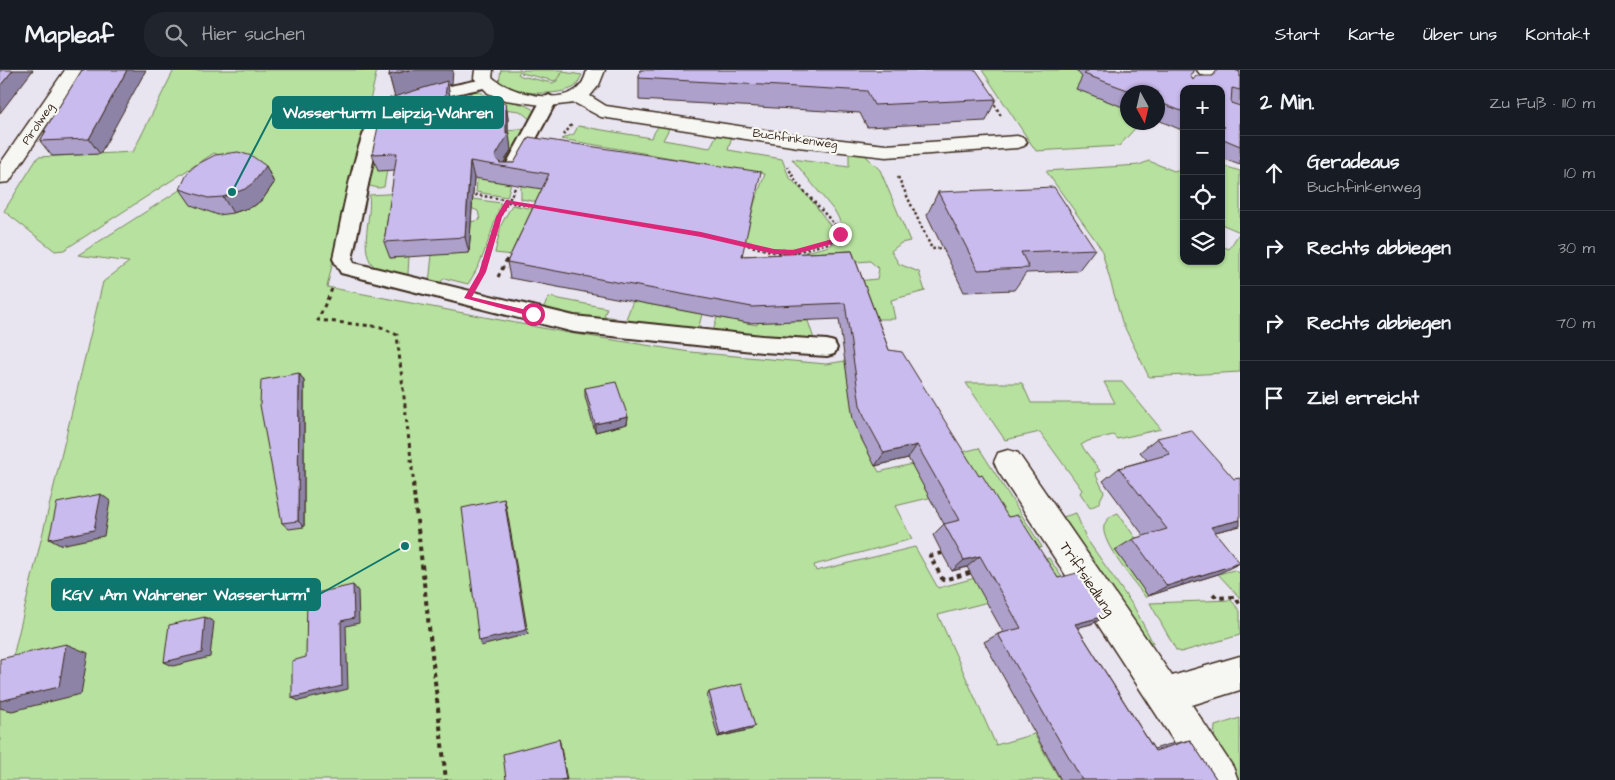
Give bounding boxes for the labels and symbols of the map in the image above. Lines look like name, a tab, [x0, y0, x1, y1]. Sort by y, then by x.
north arrow	[1120, 85, 1165, 130]
callout: Wasserturm Leipzig-Wahren	[273, 97, 503, 128]
street label: Pirolweg	[18, 100, 59, 149]
text: Wasserturm Leipzig-Wahren	[282, 102, 493, 126]
street label: Buchfinkenweg	[751, 125, 838, 154]
route end	[829, 223, 852, 246]
route start	[522, 303, 545, 326]
street label: Triftsiedlung	[1054, 538, 1120, 621]
callout: KGV „Am Wahrener Wasserturm“	[52, 579, 320, 610]
text: KGV „Am Wahrener Wasserturm“	[62, 584, 310, 606]

